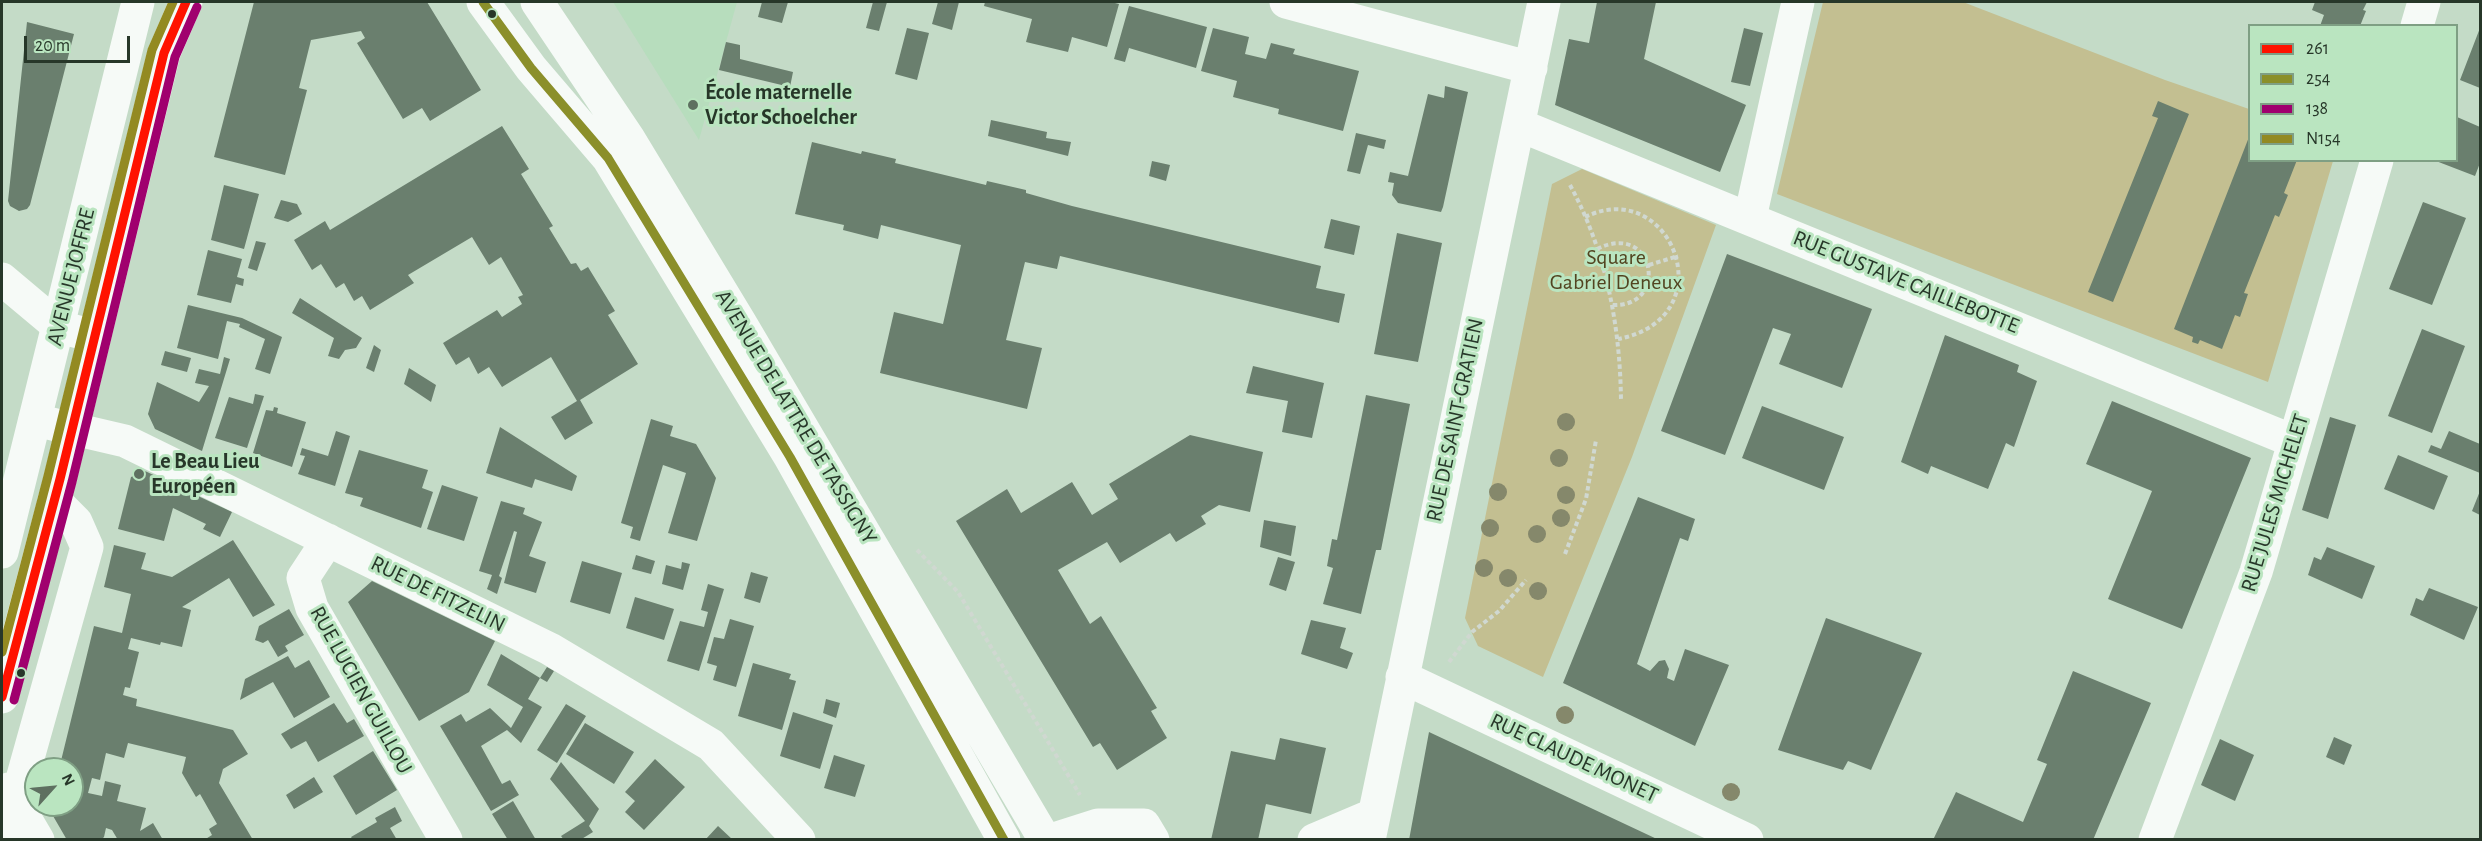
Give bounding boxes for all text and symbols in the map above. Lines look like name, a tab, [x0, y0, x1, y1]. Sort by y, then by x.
unlabelled marker	[486, 8, 498, 20]
scale bar	[27, 24, 134, 62]
legend	[2248, 24, 2458, 162]
text: 20 m	[35, 37, 70, 55]
text: 261	[2306, 40, 2329, 58]
text: 254	[2306, 70, 2330, 88]
place label: École maternelle Victor Schoelcher	[705, 79, 857, 130]
marker: École maternelle Victor Schoelcher	[686, 98, 700, 112]
text: 138	[2306, 100, 2328, 118]
text: N154	[2306, 130, 2341, 148]
street label: AVENUE JOFFRE	[41, 206, 101, 348]
street label: RUE GUSTAVE CAILLEBOTTE	[1789, 225, 2023, 339]
park label: Square Gabriel Deneux	[1550, 244, 1682, 296]
street label: AVENUE DE LATTRE DE TASSIGNY	[709, 285, 883, 549]
street label: RUE DE SAINT-GRATIEN	[1421, 316, 1489, 524]
street label: RUE JULES MICHELET	[2235, 411, 2315, 595]
place label: Le Beau Lieu Européen	[151, 448, 260, 500]
marker: Le Beau Lieu Européen	[132, 467, 146, 481]
street label: RUE DE FITZELIN	[366, 550, 510, 638]
street label: RUE LUCIEN GUILLOU	[304, 602, 418, 778]
unlabelled marker	[15, 667, 27, 679]
street label: RUE CLAUDE MONET	[1486, 707, 1662, 809]
north arrow	[24, 757, 84, 817]
text: N	[59, 771, 78, 788]

